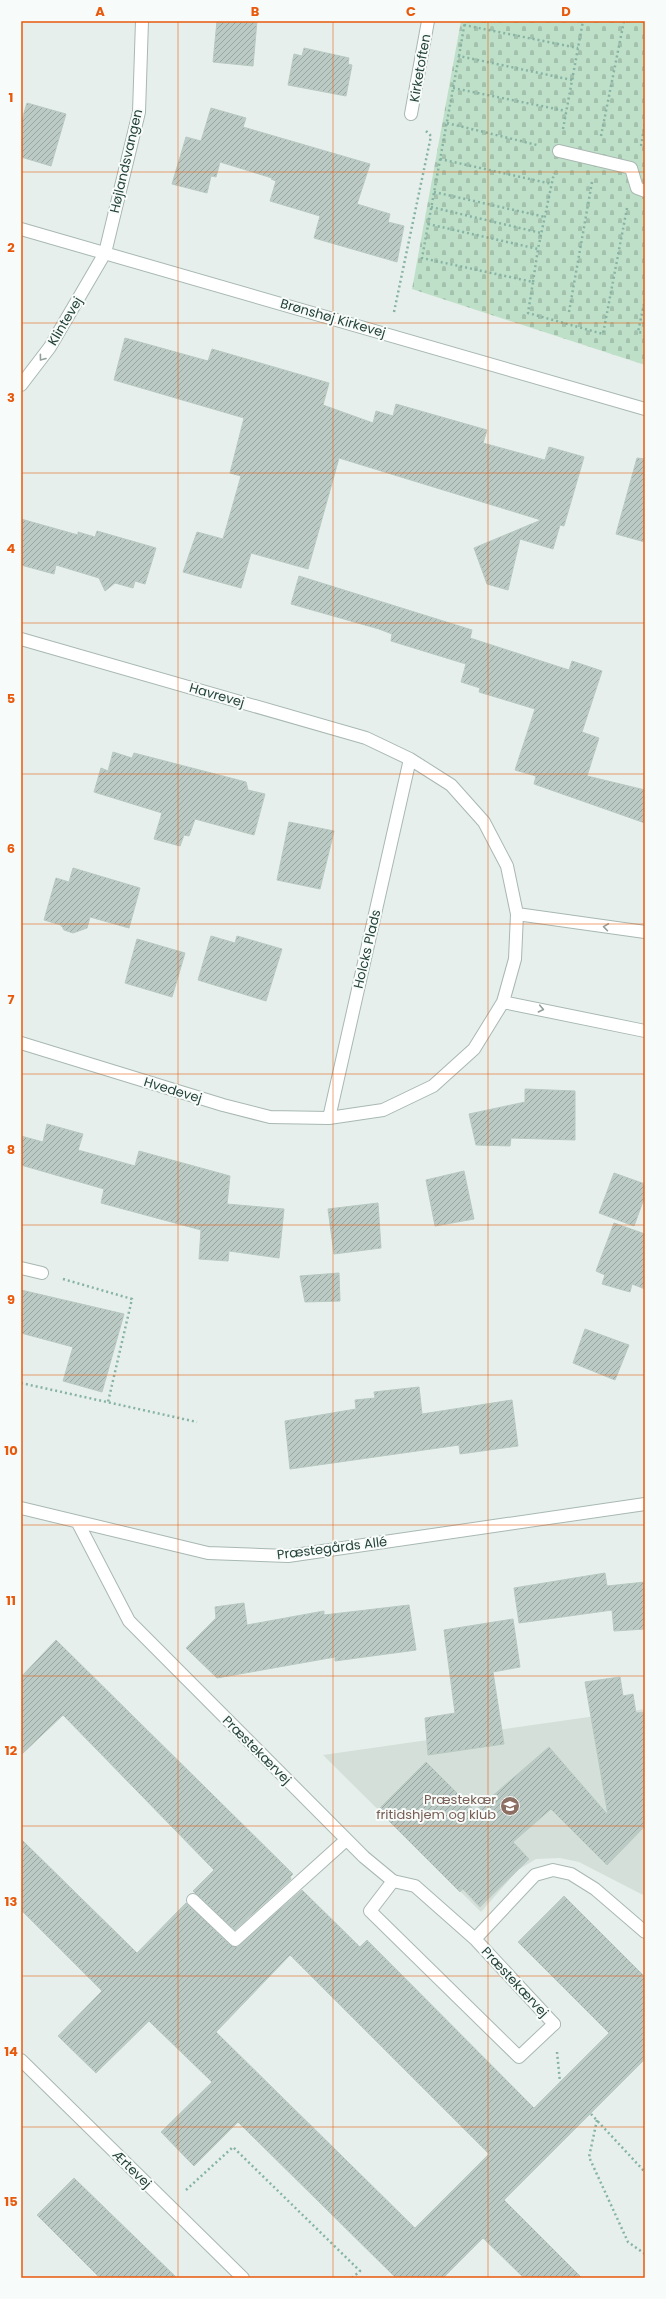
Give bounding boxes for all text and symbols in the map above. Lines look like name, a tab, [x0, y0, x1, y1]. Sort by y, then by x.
text: A	[95, 2, 105, 21]
text: B	[251, 2, 260, 21]
text: C	[406, 2, 416, 21]
text: D	[561, 2, 571, 21]
street label: Kirketoften	[405, 32, 435, 104]
text: 1	[9, 88, 13, 107]
street label: Højlandsvangen	[105, 107, 147, 215]
text: 2	[7, 238, 15, 257]
street label: Klintevej	[43, 293, 87, 349]
street label: Brønshøj Kirkevej	[278, 294, 388, 342]
one-way arrow	[39, 354, 46, 361]
text: 3	[7, 388, 15, 407]
text: 4	[7, 539, 16, 558]
street label: Havrevej	[187, 678, 247, 712]
text: 5	[7, 689, 15, 708]
text: 6	[7, 839, 15, 858]
street label: Holcks Plads	[349, 907, 385, 990]
one-way arrow	[603, 923, 609, 932]
text: 7	[8, 990, 15, 1009]
one-way arrow	[538, 1005, 544, 1013]
street label: Hvedevej	[142, 1072, 204, 1108]
text: 8	[7, 1140, 15, 1159]
text: 9	[7, 1290, 15, 1309]
text: 10	[4, 1441, 18, 1460]
street label: Præstegårds Allé	[276, 1532, 388, 1564]
text: 11	[6, 1591, 16, 1610]
street label: Præstekærvej	[218, 1711, 296, 1789]
text: 12	[5, 1741, 18, 1760]
place label: Præstekær fritidshjem og klub	[376, 1790, 496, 1824]
school or university icon: Præstekær fritidshjem og klub	[499, 1795, 521, 1817]
text: 13	[5, 1892, 18, 1911]
street label: Præstekærvej	[477, 1942, 553, 2022]
text: 14	[4, 2042, 18, 2061]
street label: Ærtevej	[108, 2146, 156, 2192]
text: 15	[4, 2192, 18, 2211]

